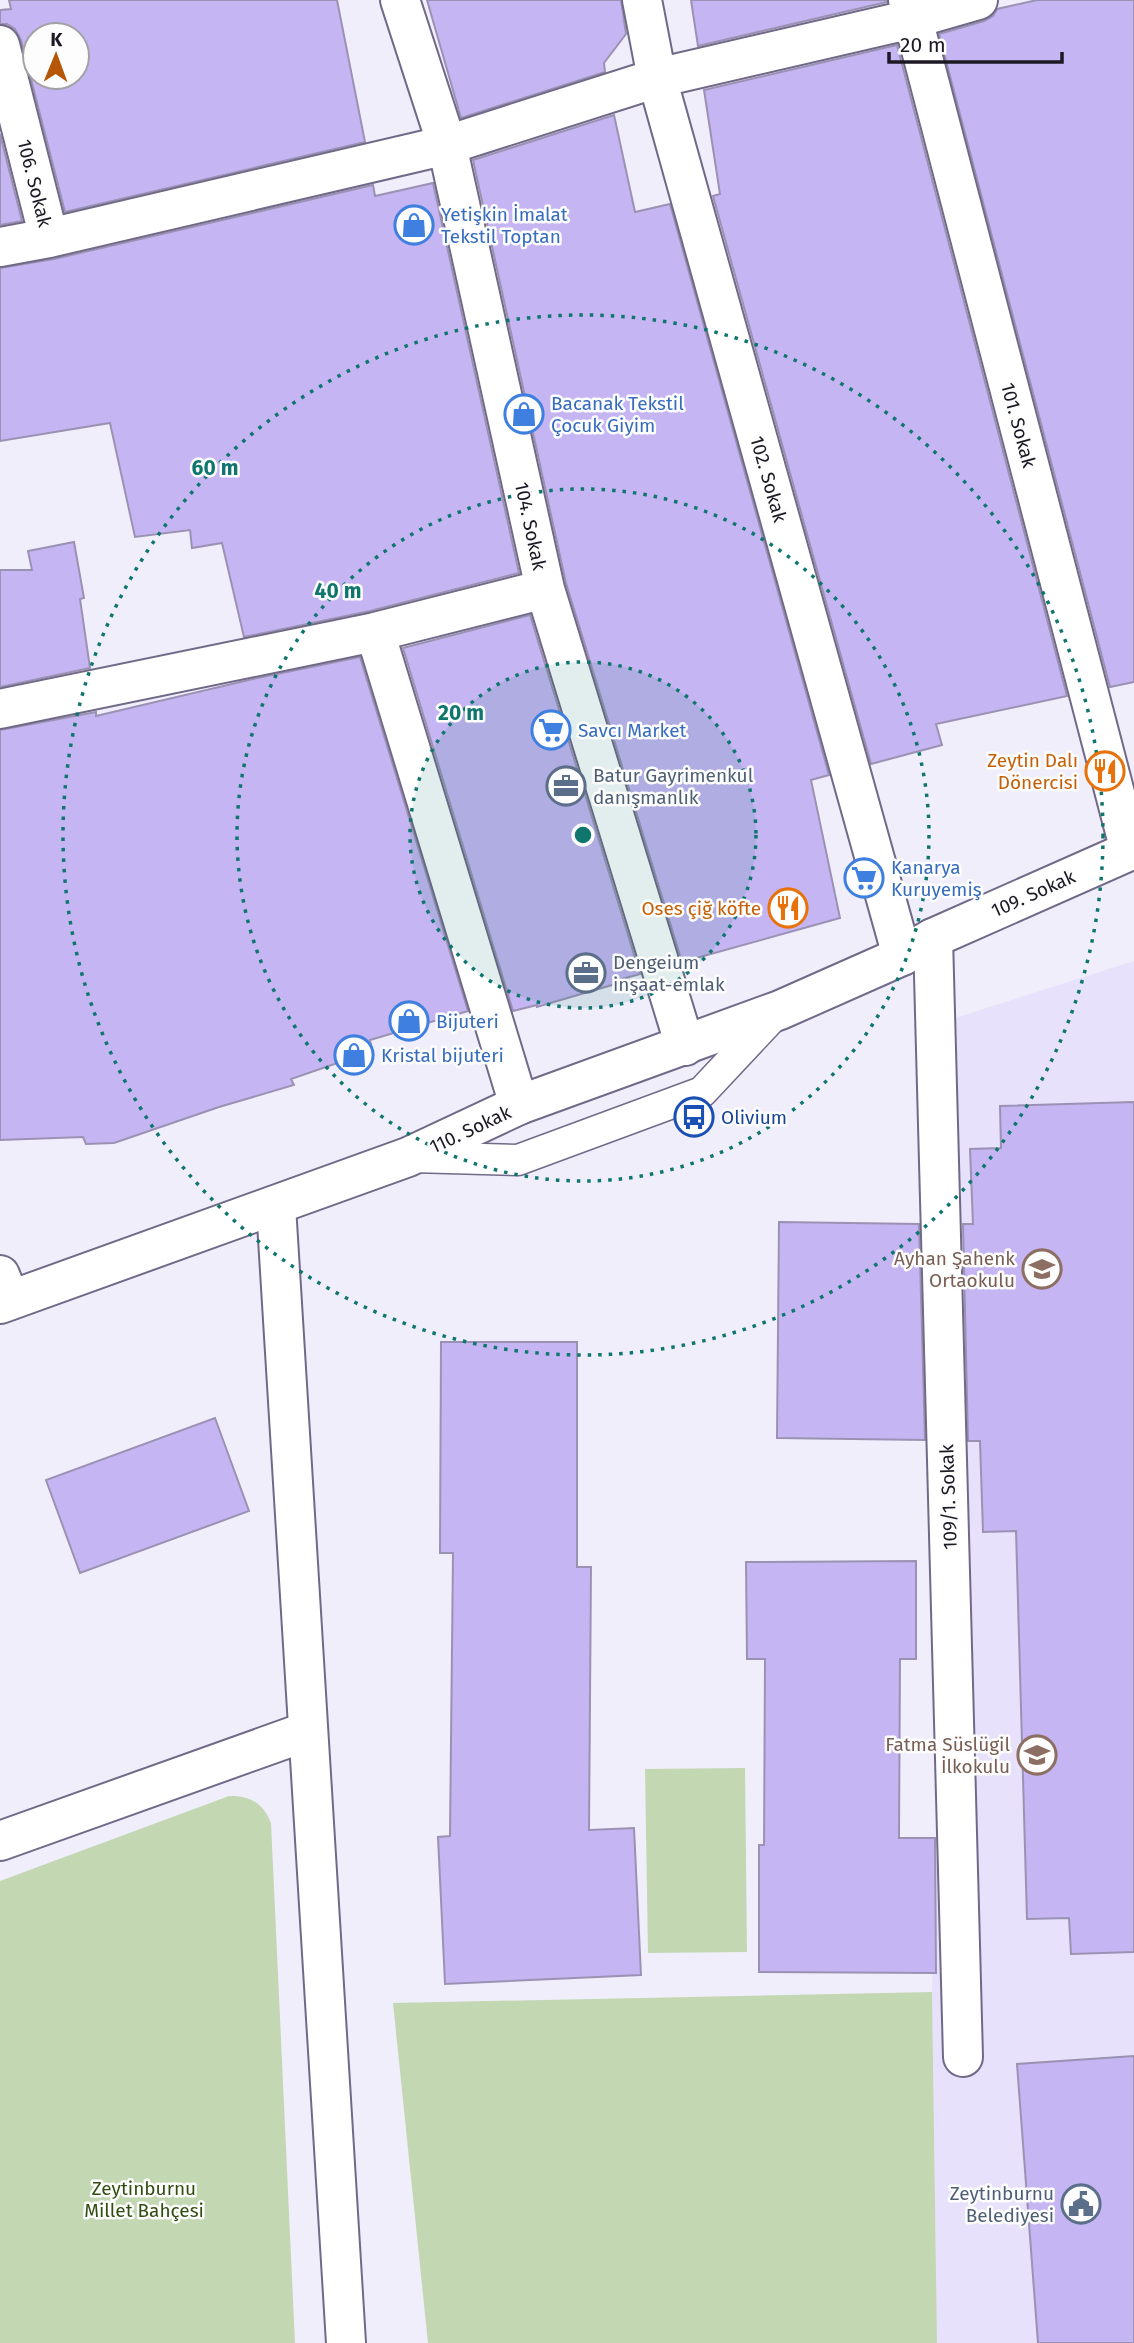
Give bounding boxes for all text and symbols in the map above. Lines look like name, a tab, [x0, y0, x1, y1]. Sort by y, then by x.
north arrow	[21, 21, 91, 91]
scale bar	[889, 21, 1062, 65]
text: K	[50, 28, 63, 51]
text: 20 m	[900, 32, 946, 58]
street label: 106. Sokak	[13, 137, 57, 230]
place label: Yetişkin İmalat Tekstil Toptan	[441, 203, 568, 248]
shop icon: Yetişkin İmalat Tekstil Toptan	[393, 204, 435, 246]
street label: 101. Sokak	[996, 380, 1041, 470]
place label: Bacanak Tekstil Çocuk Giyim	[551, 392, 684, 437]
shop icon: Bacanak Tekstil Çocuk Giyim	[503, 393, 545, 435]
street label: 102. Sokak	[745, 433, 792, 525]
text: 60 m	[192, 455, 238, 481]
street label: 104. Sokak	[510, 480, 551, 573]
text: 40 m	[315, 578, 361, 604]
text: 20 m	[438, 700, 484, 726]
supermarket icon: Savcı Market	[530, 709, 572, 751]
place label: Savcı Market	[578, 719, 687, 742]
place label: Zeytin Dalı Dönercisi	[987, 749, 1078, 794]
restaurant icon: Zeytin Dalı Dönercisi	[1084, 750, 1126, 792]
place label: Batur Gayrimenkul danışmanlık	[593, 764, 754, 809]
office icon: Batur Gayrimenkul danışmanlık	[545, 765, 587, 807]
centre of rings	[571, 823, 595, 847]
place label: Kanarya Kuruyemiş	[891, 856, 982, 901]
supermarket icon: Kanarya Kuruyemiş	[843, 857, 885, 899]
street label: 109. Sokak	[988, 865, 1079, 922]
restaurant icon: Oses çiğ köfte	[767, 887, 809, 929]
place label: Oses çiğ köfte	[641, 897, 761, 920]
place label: Dengeium inşaat-emlak	[613, 951, 725, 996]
office icon: Dengeium inşaat-emlak	[565, 952, 607, 994]
shop icon: Bijuteri	[388, 1000, 430, 1042]
place label: Bijuteri	[436, 1010, 499, 1033]
shop icon: Kristal bijuteri	[333, 1034, 375, 1076]
place label: Kristal bijuteri	[381, 1044, 504, 1067]
bus stop icon: Olivium	[673, 1096, 715, 1138]
street label: 110. Sokak	[426, 1100, 515, 1158]
place label: Olivium	[721, 1106, 787, 1129]
place label: Ayhan Şahenk Ortaokulu	[894, 1247, 1015, 1292]
school or university icon: Ayhan Şahenk Ortaokulu	[1021, 1248, 1063, 1290]
street label: 109/1. Sokak	[935, 1444, 962, 1550]
place label: Fatma Süslügil İlkokulu	[885, 1733, 1010, 1778]
school or university icon: Fatma Süslügil İlkokulu	[1016, 1734, 1058, 1776]
park label: Zeytinburnu Millet Bahçesi	[84, 2177, 204, 2222]
place label: Zeytinburnu Belediyesi	[950, 2182, 1054, 2227]
public building icon: Zeytinburnu Belediyesi	[1060, 2183, 1102, 2225]

